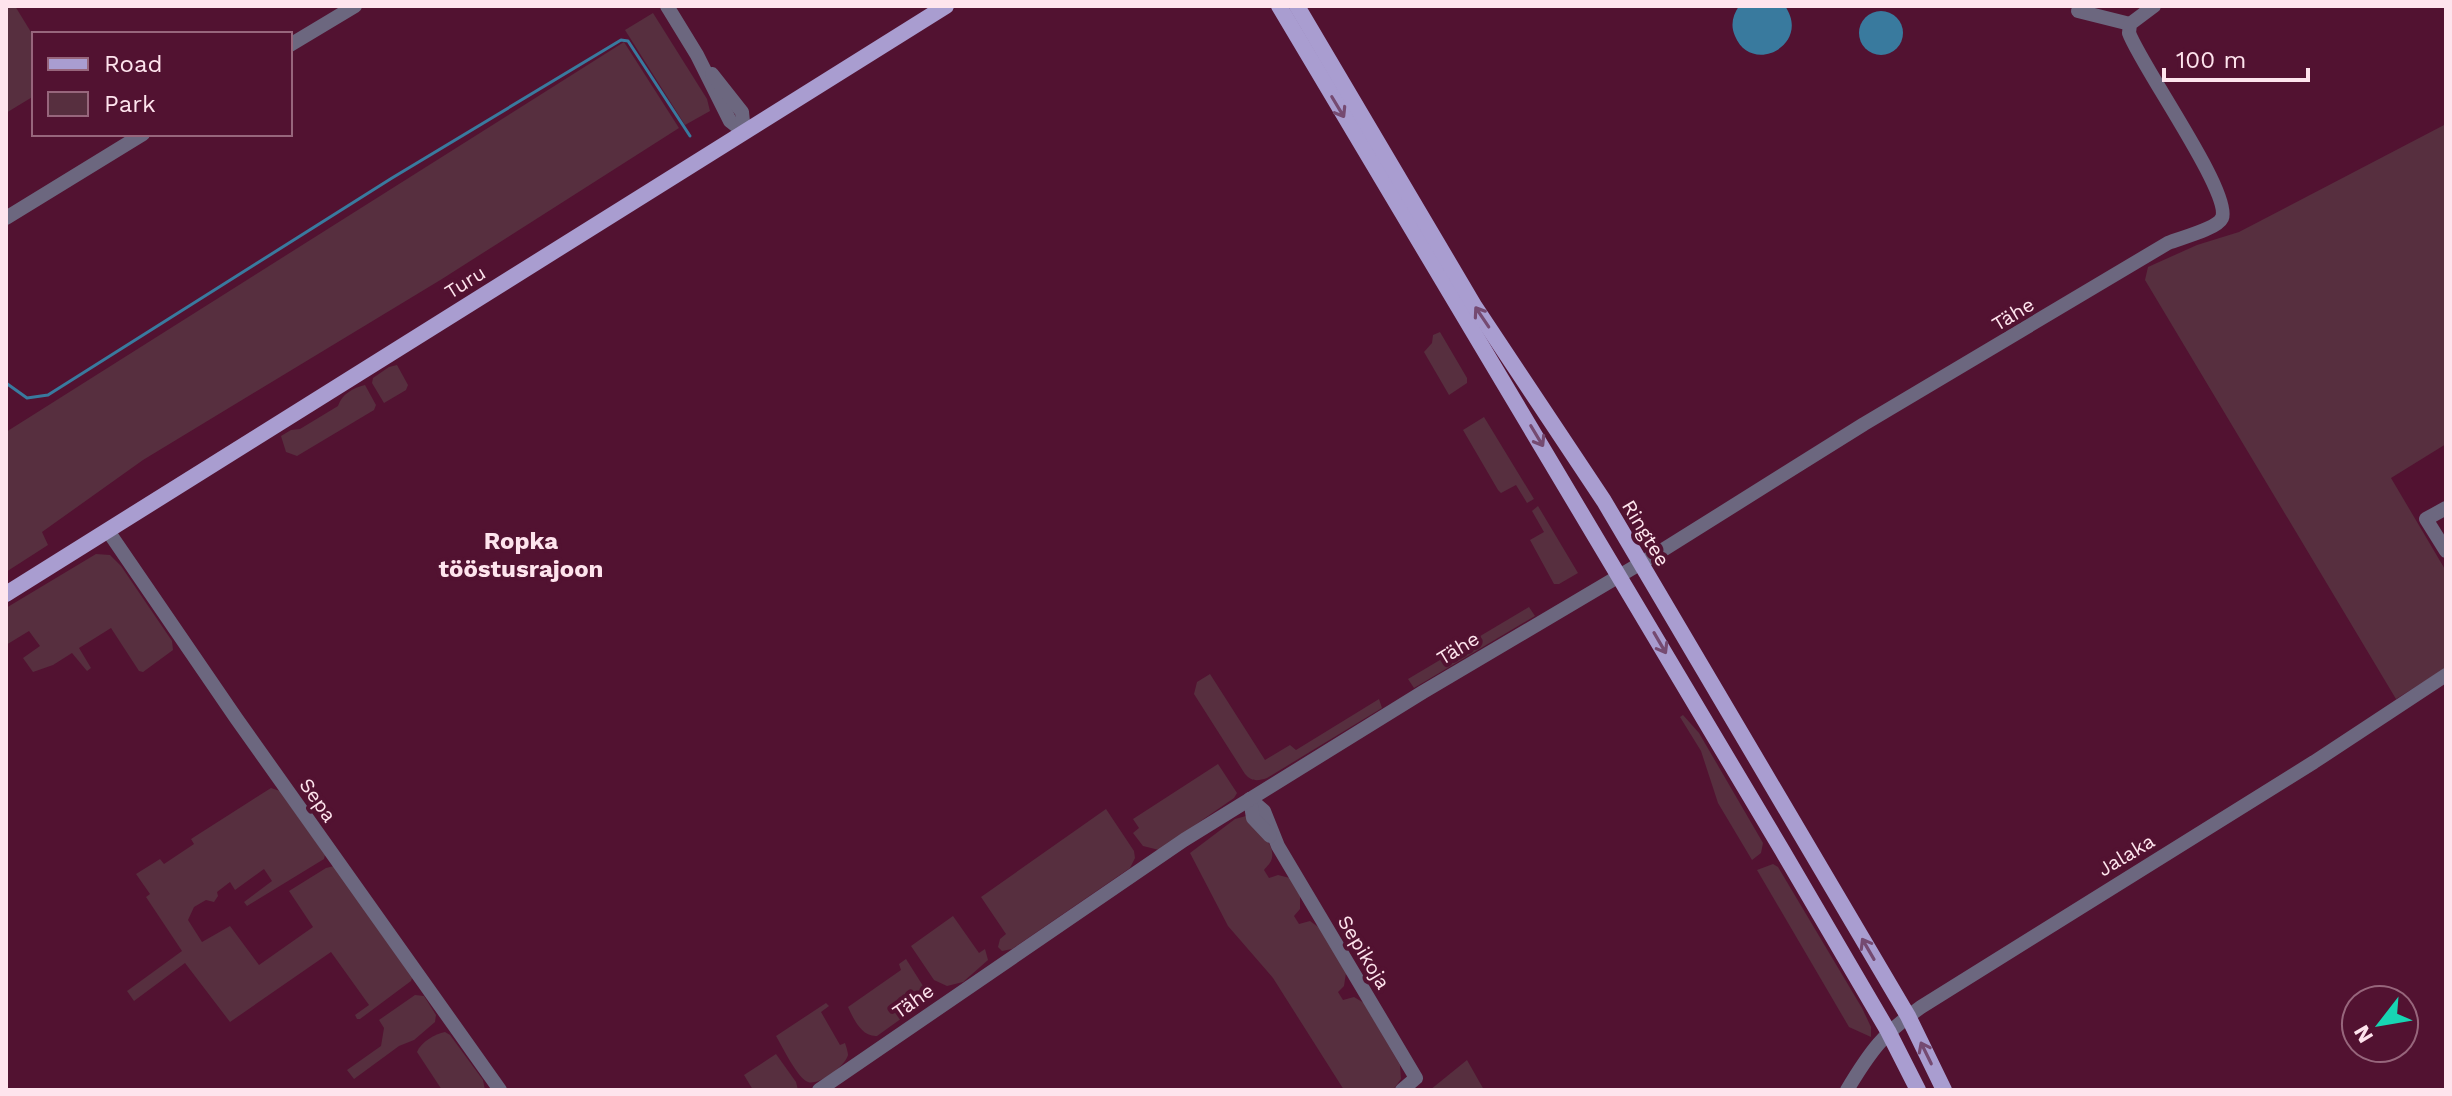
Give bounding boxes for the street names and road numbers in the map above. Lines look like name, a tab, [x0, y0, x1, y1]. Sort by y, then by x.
street label: Turu	[440, 260, 490, 304]
street label: Tähe	[1987, 292, 2039, 336]
street label: Ringtee	[1617, 496, 1675, 570]
street label: Tähe	[1432, 626, 1484, 670]
street label: Sepa	[294, 773, 342, 827]
street label: Jalaka	[2093, 829, 2159, 881]
street label: Sepikoja	[1333, 911, 1395, 993]
street label: Tähe	[888, 978, 938, 1024]

